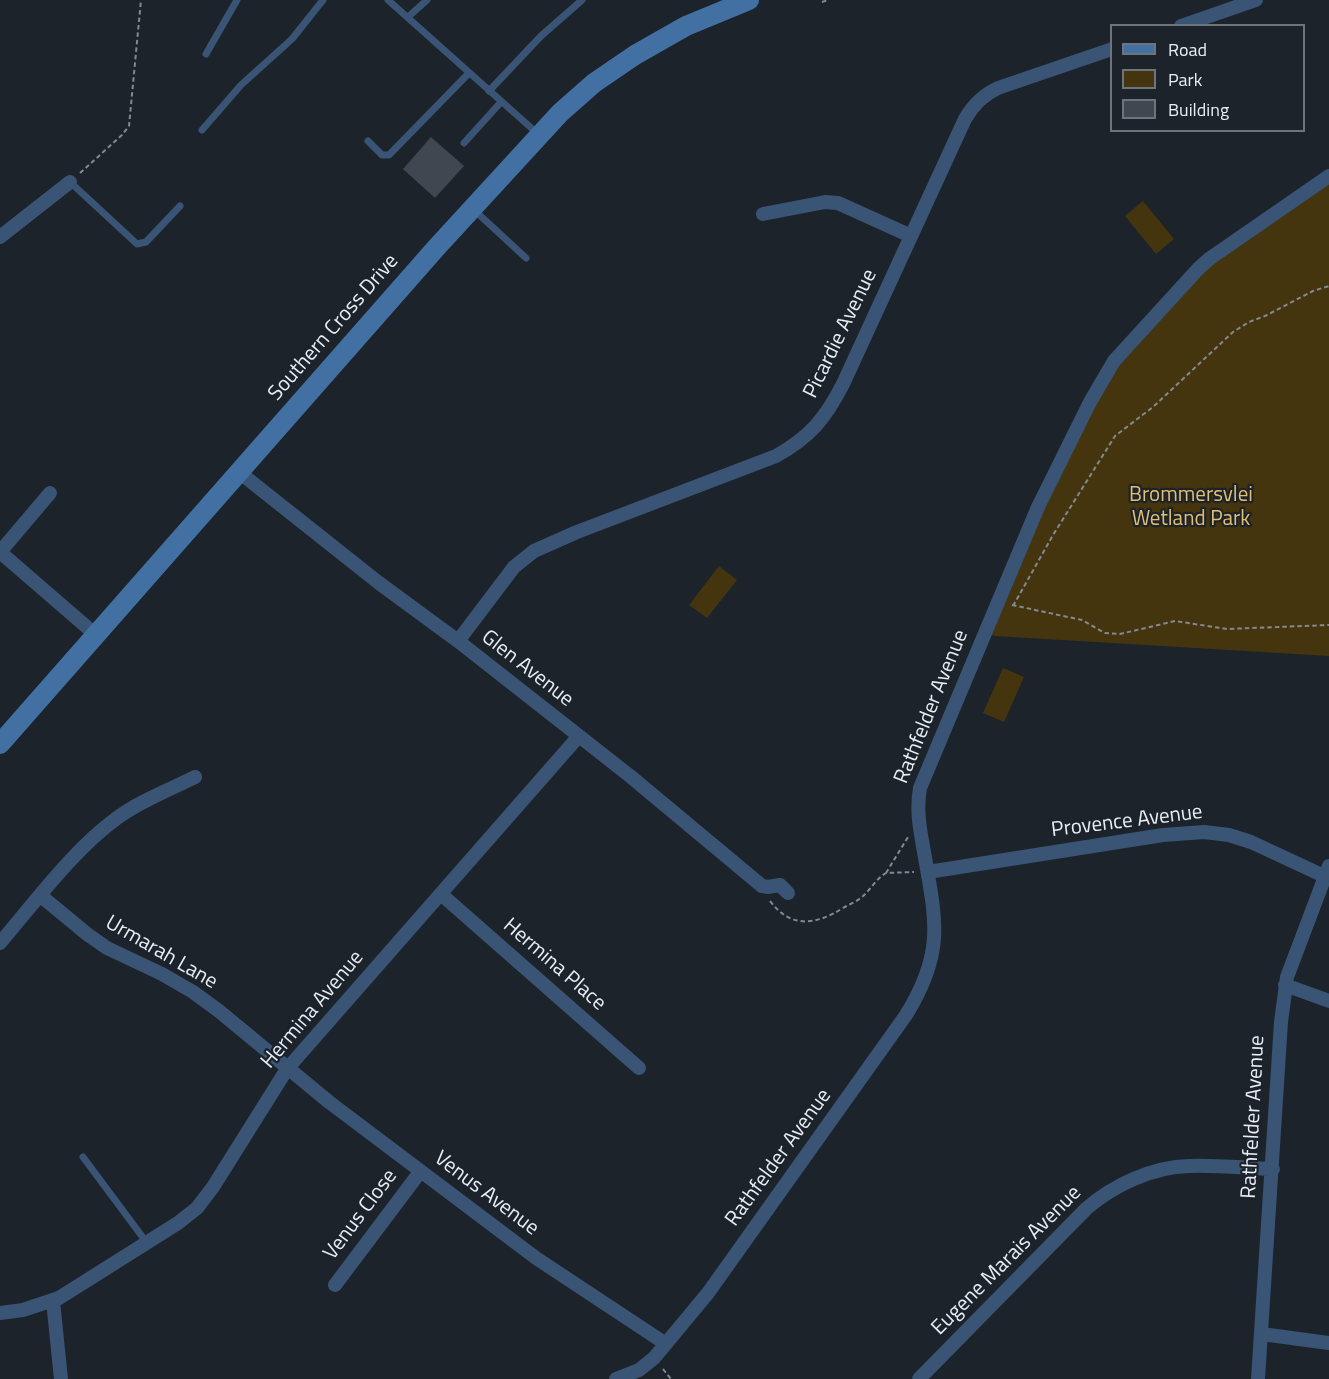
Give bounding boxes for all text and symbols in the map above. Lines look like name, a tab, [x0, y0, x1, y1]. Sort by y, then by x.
legend	[1110, 24, 1305, 132]
text: Road	[1168, 36, 1207, 63]
text: Park	[1168, 66, 1202, 93]
text: Building	[1168, 96, 1229, 123]
street label: Southern Cross Drive	[264, 250, 404, 406]
street label: Picardie Avenue	[799, 265, 883, 403]
park label: Brommersvlei Wetland Park	[1129, 483, 1253, 533]
street label: Glen Avenue	[476, 625, 578, 713]
street label: Rathfelder Avenue	[890, 626, 974, 788]
street label: Provence Avenue	[1050, 800, 1204, 844]
street label: Urmarah Lane	[101, 911, 221, 995]
street label: Hermina Place	[497, 914, 611, 1016]
street label: Hermina Avenue	[256, 946, 370, 1074]
street label: Rathfelder Avenue	[1237, 1035, 1271, 1199]
street label: Rathfelder Avenue	[721, 1084, 837, 1232]
street label: Venus Avenue	[429, 1146, 543, 1242]
street label: Venus Close	[319, 1165, 403, 1265]
street label: Eugene Marais Avenue	[927, 1181, 1087, 1341]

